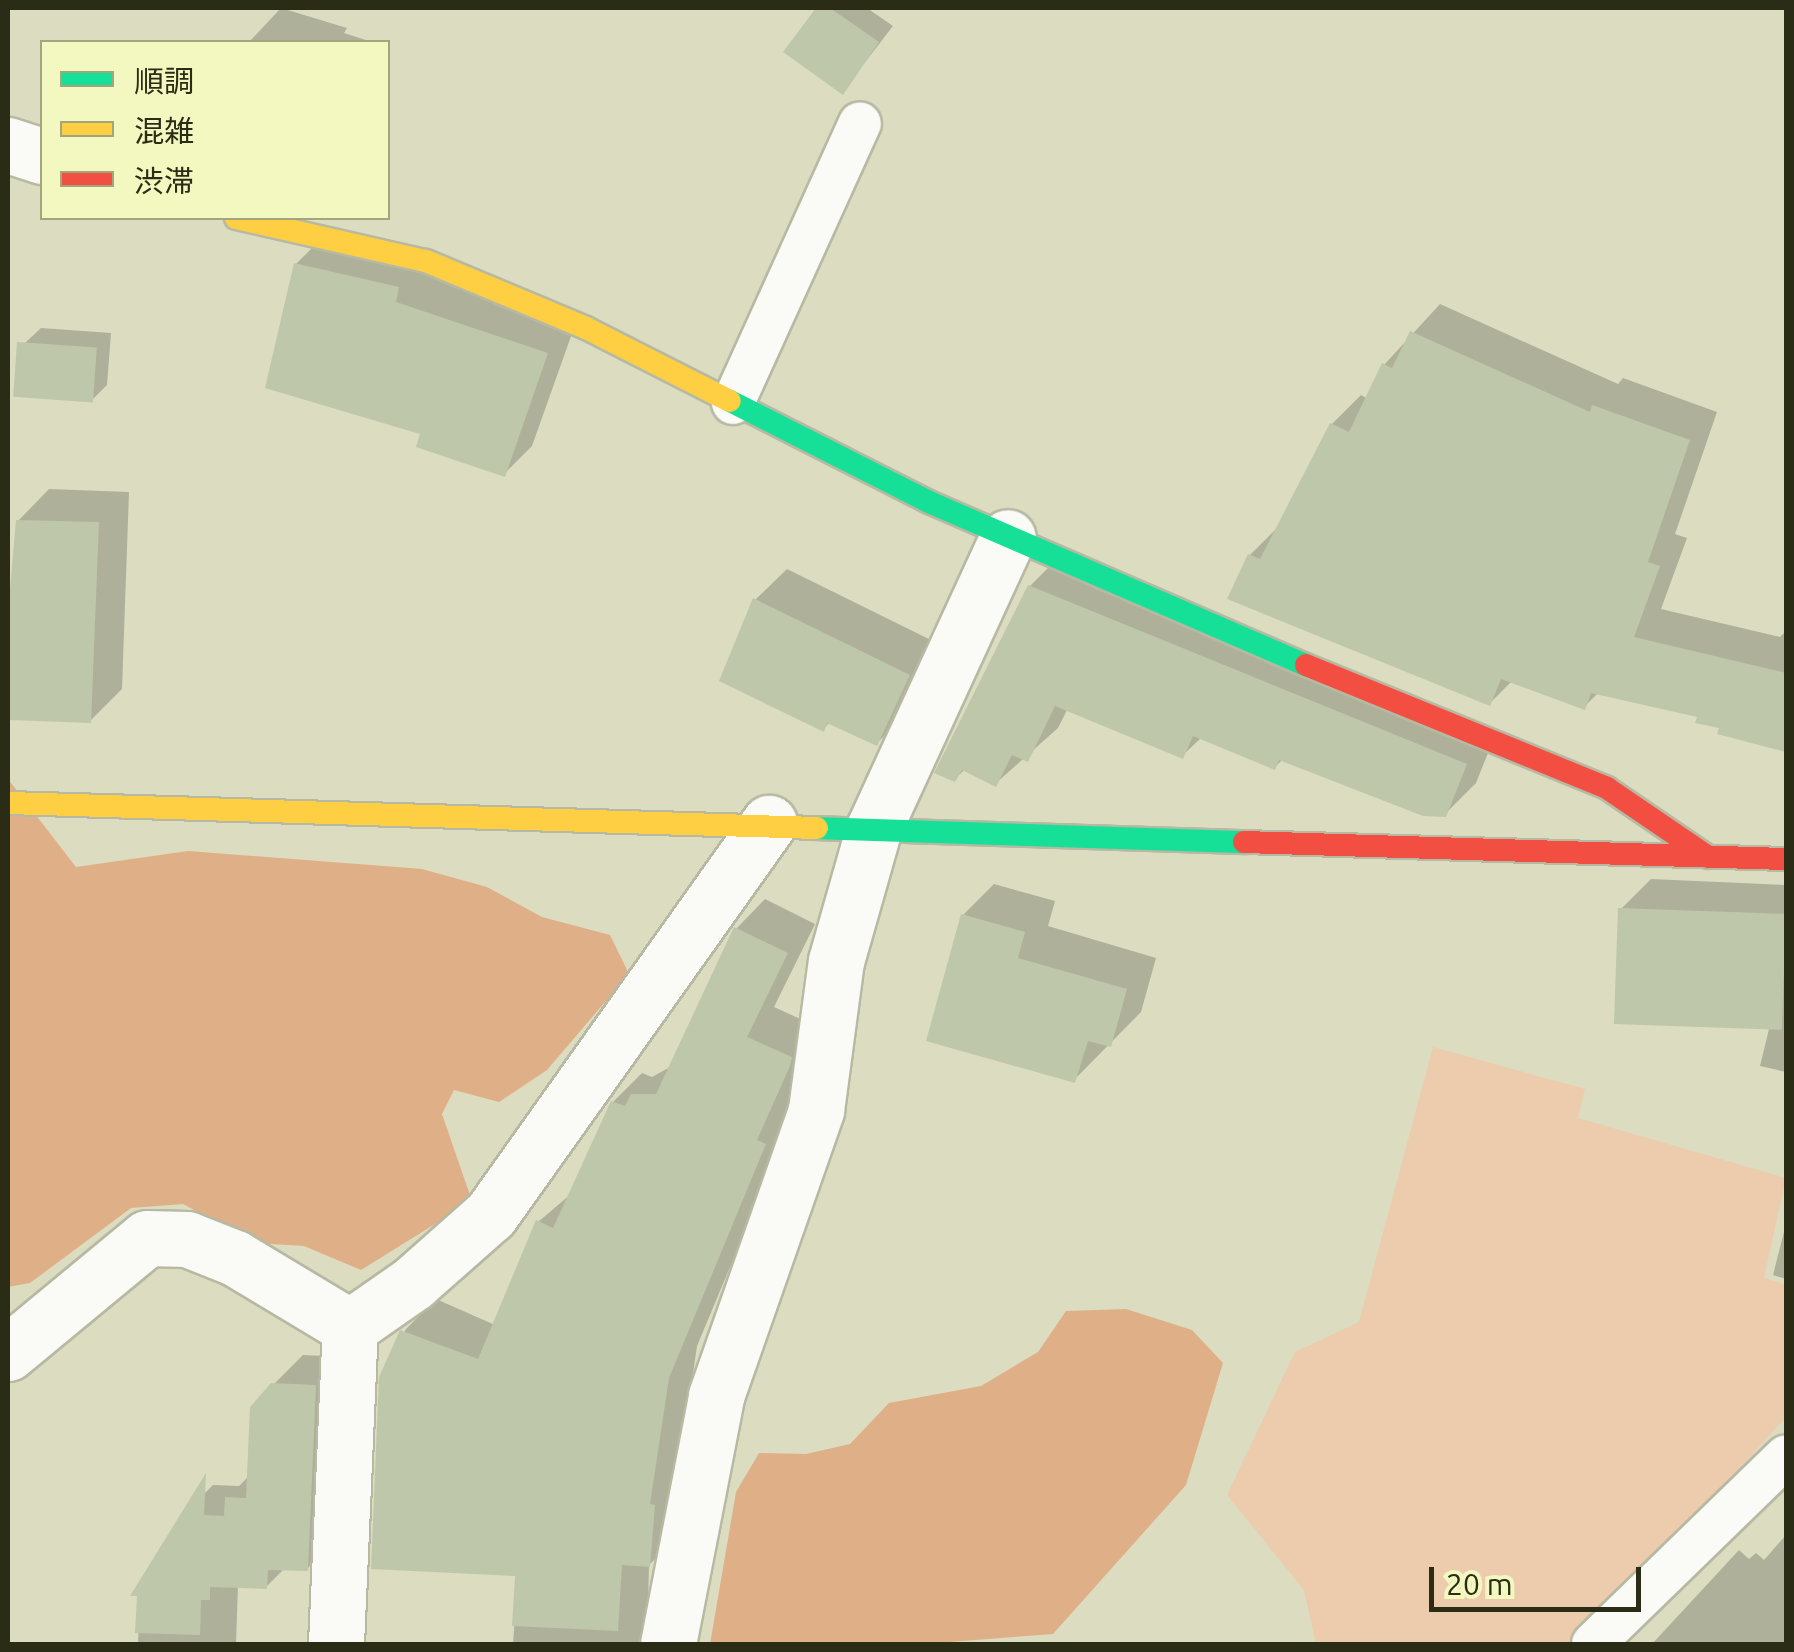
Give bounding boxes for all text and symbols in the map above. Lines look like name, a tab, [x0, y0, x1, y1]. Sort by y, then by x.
legend	[40, 40, 390, 220]
text: 順調	[134, 64, 194, 98]
text: 混雑	[134, 114, 194, 148]
text: 渋滞	[134, 164, 194, 198]
scale bar	[1434, 1547, 1646, 1609]
text: 20 m	[1446, 1567, 1513, 1601]

